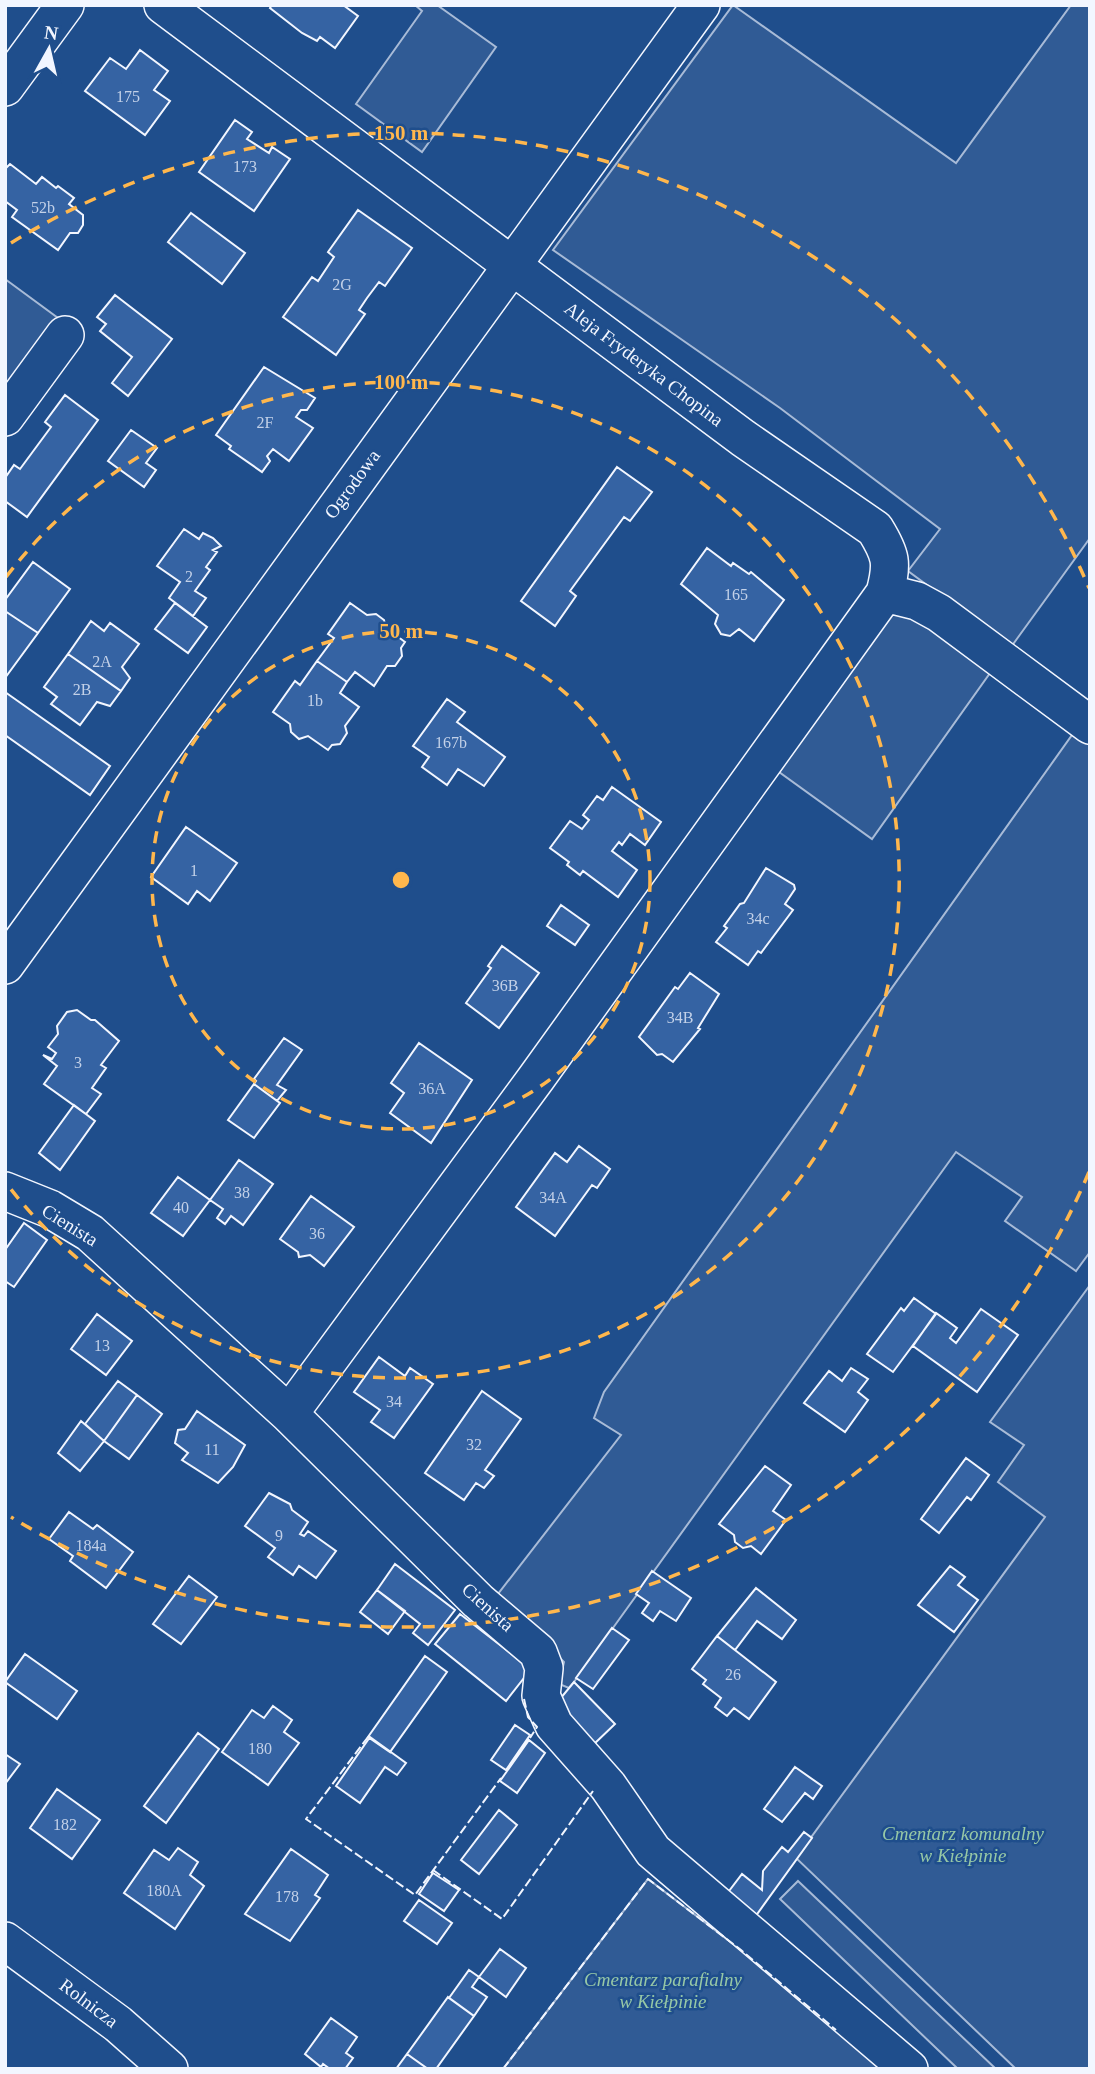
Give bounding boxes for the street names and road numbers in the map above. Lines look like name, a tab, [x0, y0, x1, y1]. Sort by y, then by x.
street label: Aleja Fryderyka Chopina	[561, 298, 728, 431]
street label: Ogrodowa	[320, 445, 384, 523]
street label: Cienista	[38, 1200, 102, 1251]
street label: Cienista	[458, 1578, 519, 1636]
street label: Rolnicza	[56, 1974, 123, 2032]

